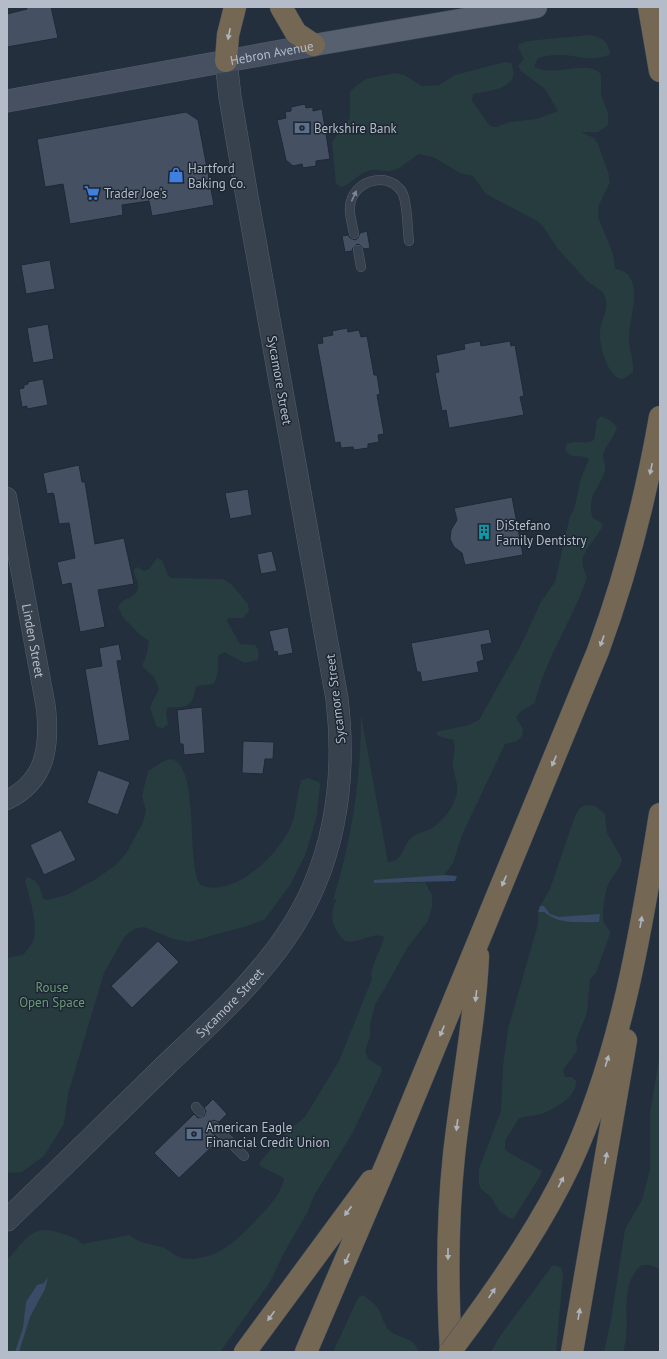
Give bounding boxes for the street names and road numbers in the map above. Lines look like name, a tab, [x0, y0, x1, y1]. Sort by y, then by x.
street label: Hebron Avenue	[229, 37, 315, 69]
street label: Sycamore Street	[263, 334, 296, 427]
street label: Linden Street	[18, 602, 48, 680]
street label: Sycamore Street	[321, 652, 349, 745]
street label: Sycamore Street	[192, 964, 268, 1041]

